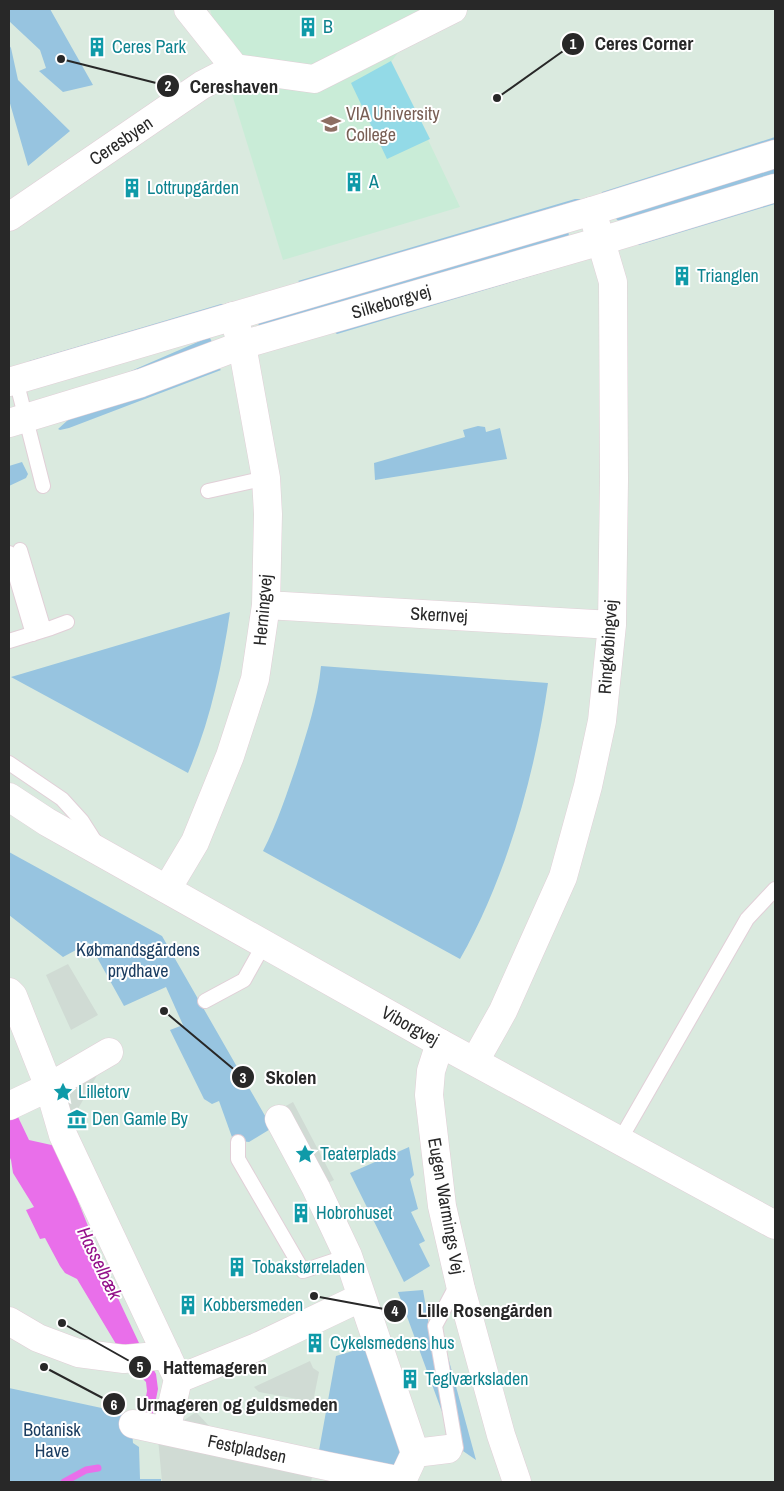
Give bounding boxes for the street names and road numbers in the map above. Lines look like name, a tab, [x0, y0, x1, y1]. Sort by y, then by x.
street label: Ceresbyen	[84, 110, 157, 171]
street label: Silkeborgvej	[348, 278, 433, 325]
street label: Herningvej	[247, 573, 278, 647]
street label: Ringkøbingvej	[592, 599, 623, 695]
street label: Skernvej	[410, 601, 468, 628]
street label: Viborgvej	[377, 1000, 443, 1052]
street label: Eugen Warmings Vej	[422, 1136, 471, 1276]
street label: Festpladsen	[206, 1428, 289, 1469]

